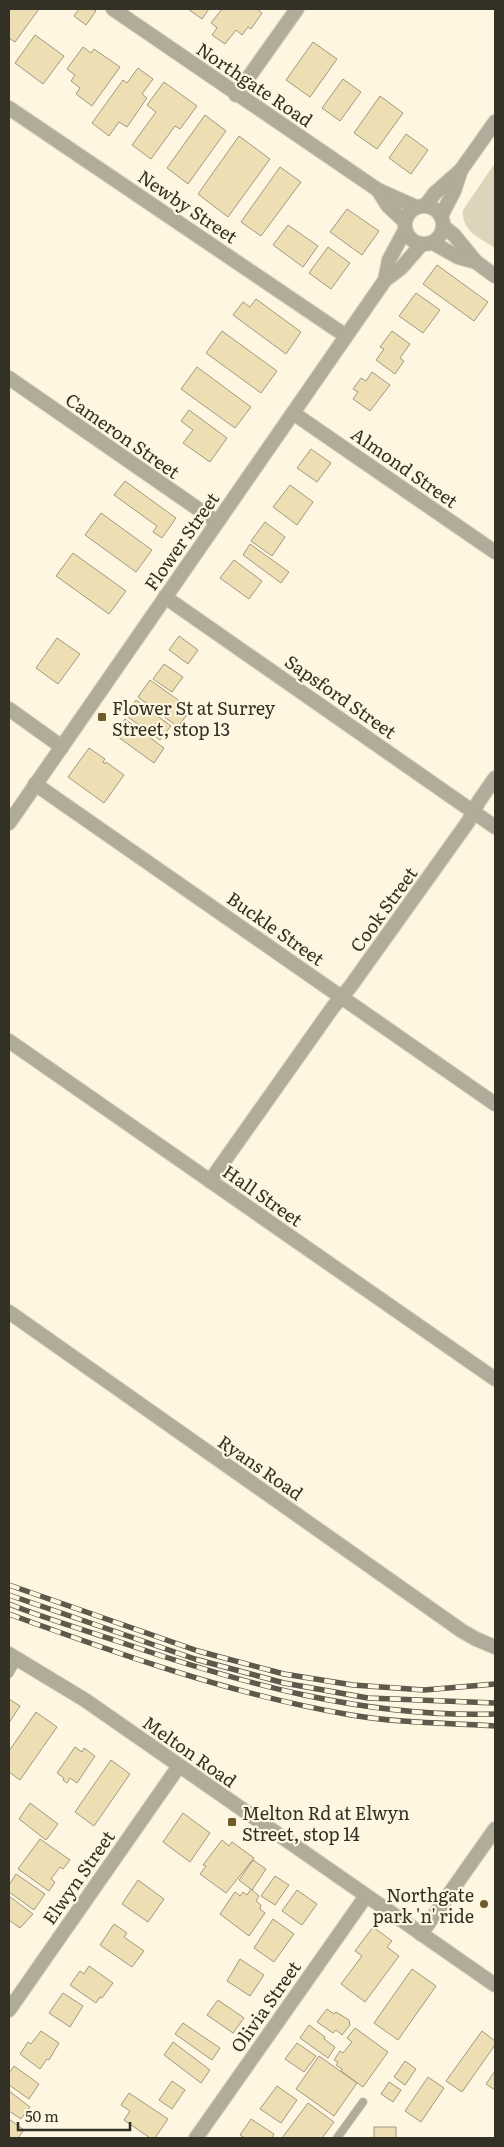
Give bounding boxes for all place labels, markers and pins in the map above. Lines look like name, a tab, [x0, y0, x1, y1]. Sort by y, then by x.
place label: Flower St at Surrey Street, stop 13	[112, 694, 276, 742]
marker: Flower St at Surrey Street, stop 13	[96, 711, 108, 723]
place label: Melton Rd at Elwyn Street, stop 14	[242, 1799, 410, 1847]
marker: Melton Rd at Elwyn Street, stop 14	[226, 1816, 238, 1828]
place label: Northgate park 'n' ride	[373, 1881, 474, 1929]
marker: Northgate park 'n' ride	[478, 1898, 490, 1910]

